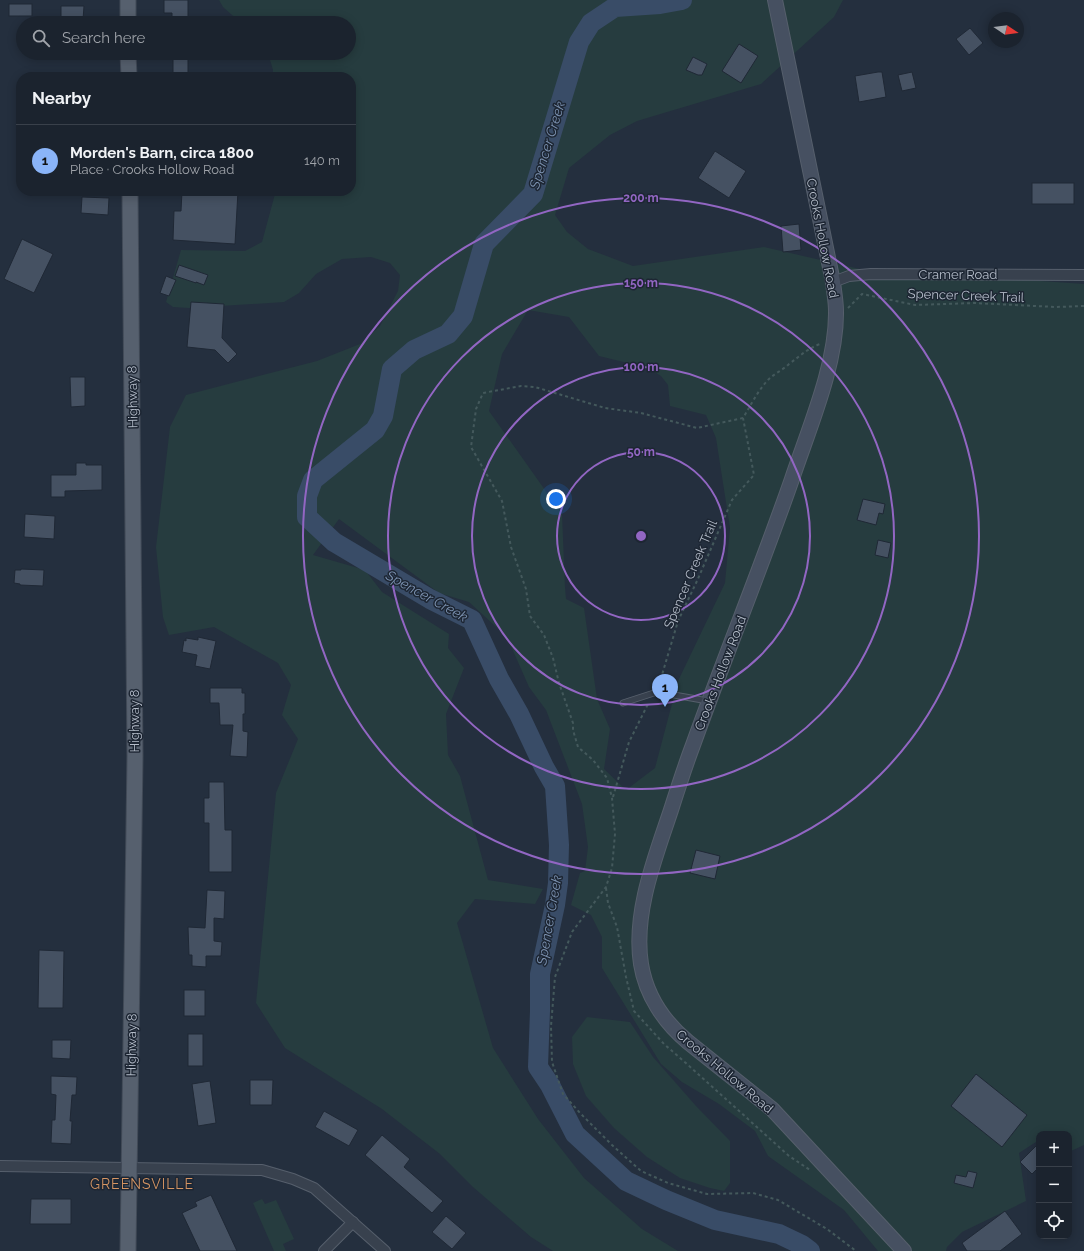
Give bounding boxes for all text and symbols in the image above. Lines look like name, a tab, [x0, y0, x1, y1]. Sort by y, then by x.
north arrow	[988, 12, 1024, 48]
search box	[16, 16, 356, 60]
icon: search	[30, 27, 52, 49]
text: Search here	[62, 29, 145, 47]
text: Nearby	[32, 88, 91, 108]
water label: Spencer Creek	[526, 99, 568, 192]
text: Morden's Barn, circa 1800	[70, 144, 254, 162]
text: 1	[42, 153, 48, 168]
text: 140 m	[304, 153, 340, 168]
text: Place · Crooks Hollow Road	[70, 162, 234, 177]
street label: Crooks Hollow Road	[804, 177, 841, 299]
text: 200 m	[623, 191, 659, 205]
street label: Cramer Road	[919, 267, 997, 282]
text: 150 m	[624, 276, 658, 290]
street label: Spencer Creek Trail	[907, 286, 1025, 305]
text: 100 m	[624, 360, 658, 374]
street label: Highway 8	[124, 365, 141, 429]
text: 50 m	[627, 445, 655, 459]
your location	[546, 489, 566, 509]
street label: Spencer Creek Trail	[661, 517, 720, 631]
centre of rings	[634, 529, 648, 543]
water label: Spencer Creek	[382, 566, 471, 625]
street label: Crooks Hollow Road	[692, 614, 749, 733]
pin: 1	[652, 674, 678, 707]
street label: Highway 8	[127, 689, 142, 752]
water label: Spencer Creek	[533, 873, 565, 967]
street label: Highway 8	[123, 1013, 140, 1077]
street label: Crooks Hollow Road	[673, 1027, 776, 1116]
map controls	[1036, 1131, 1072, 1239]
button: +	[1036, 1131, 1072, 1167]
button: −	[1036, 1167, 1072, 1203]
district label: GREENSVILLE	[90, 1176, 194, 1192]
button: locate	[1036, 1203, 1072, 1239]

